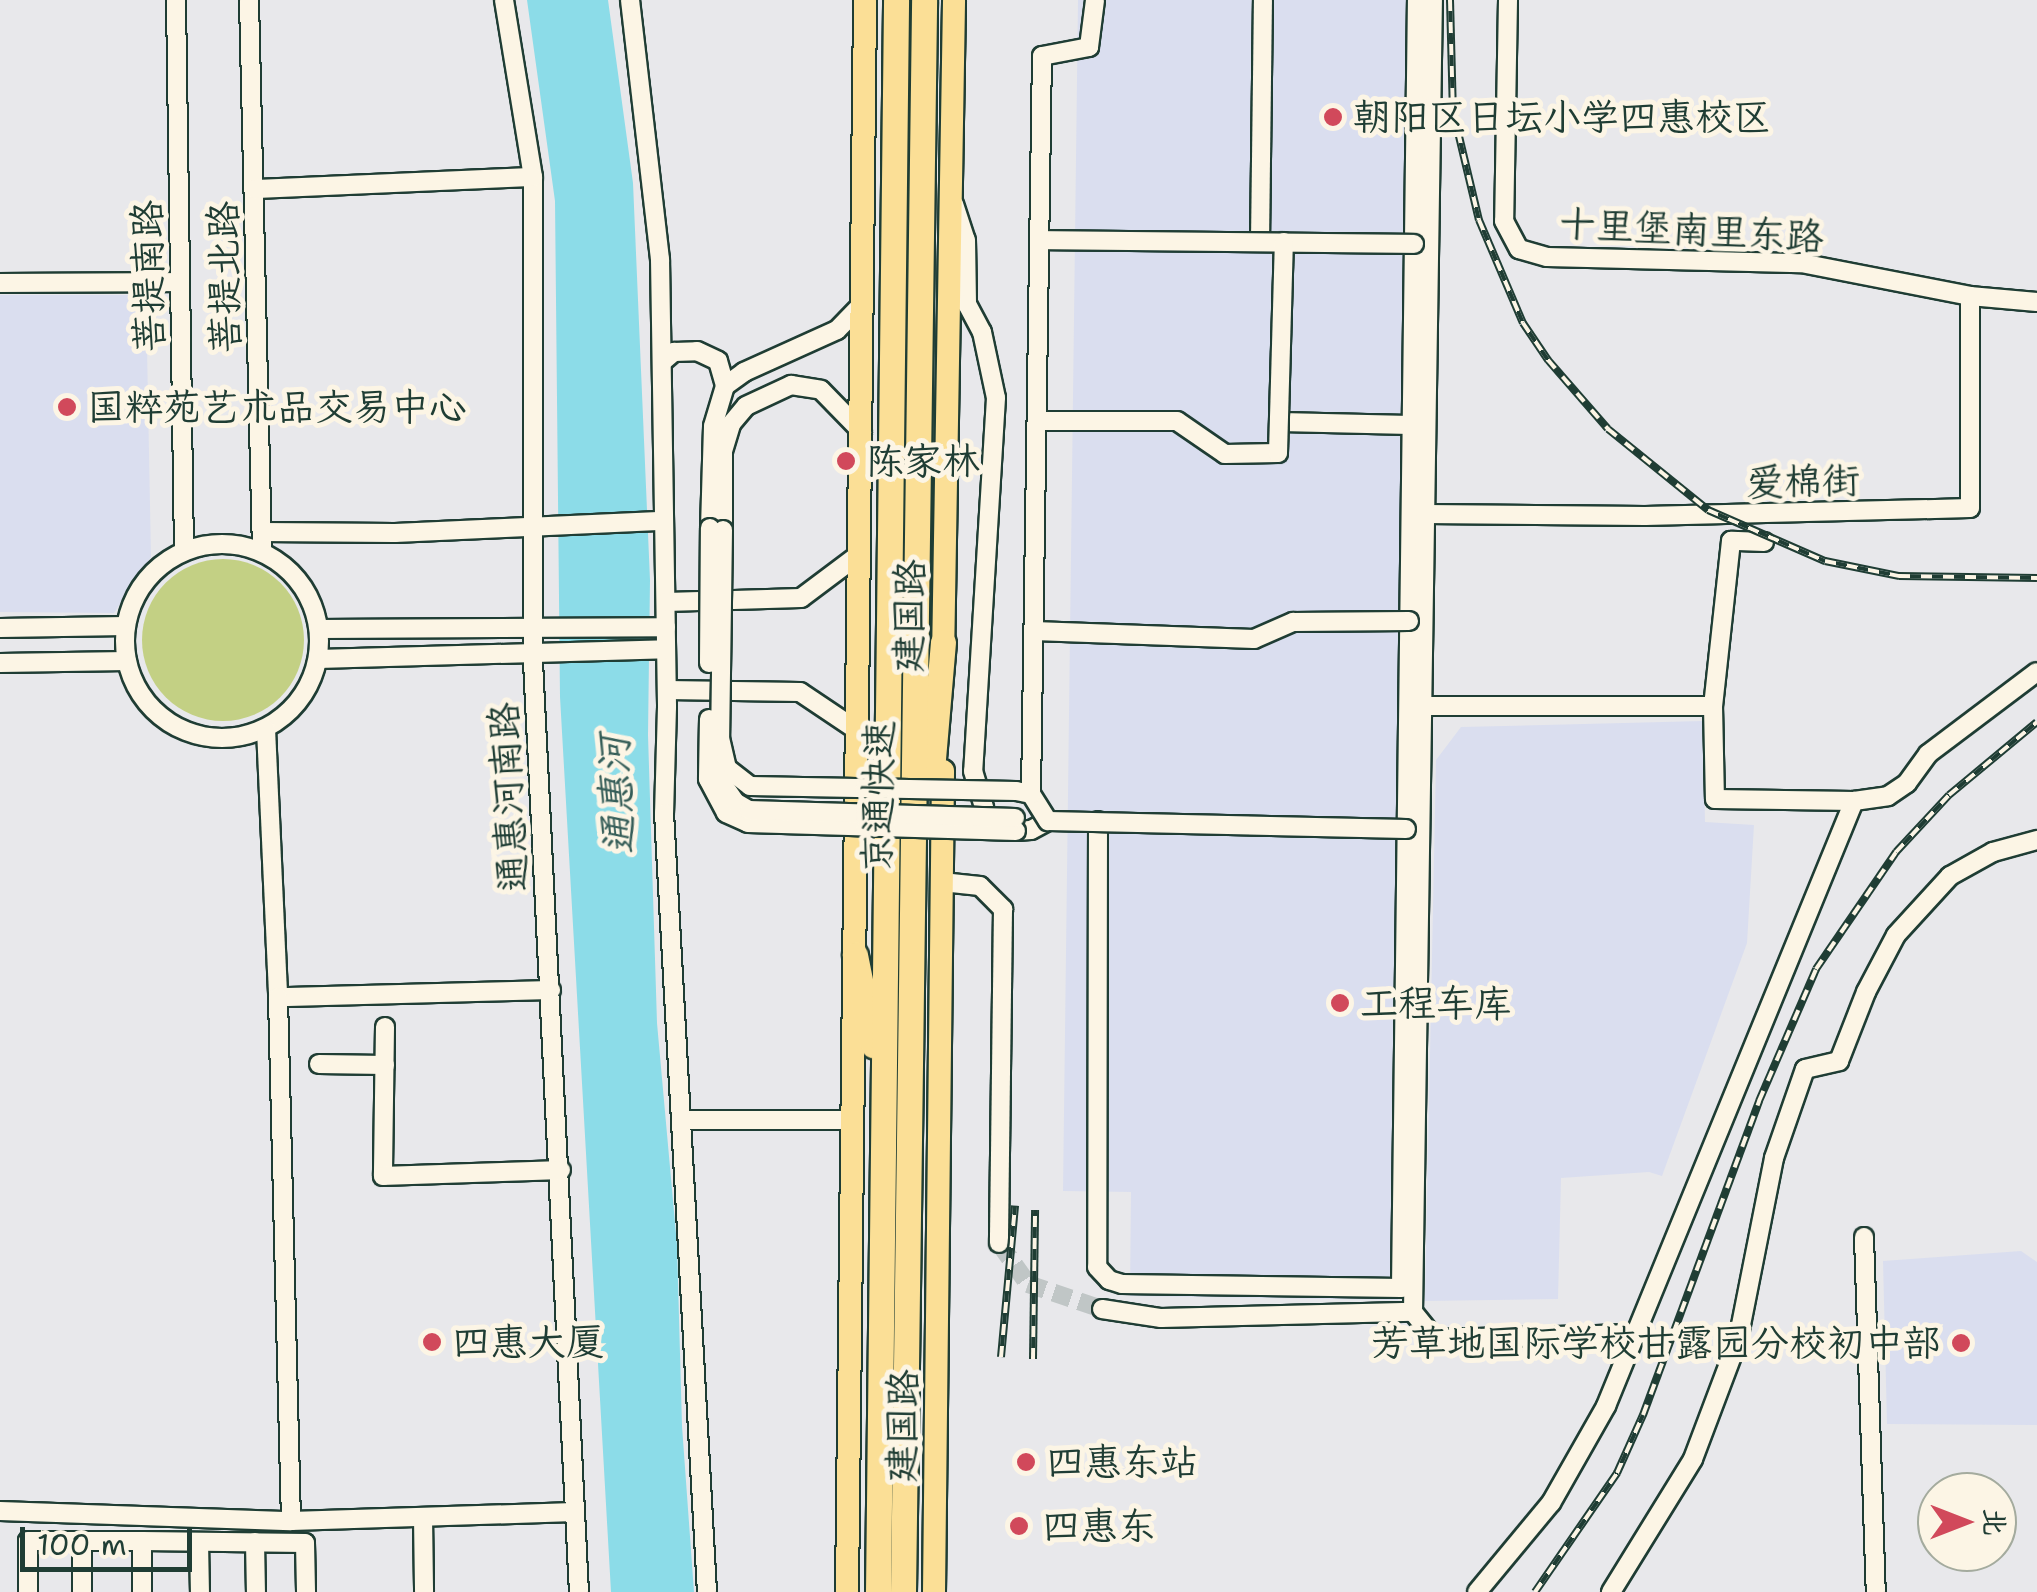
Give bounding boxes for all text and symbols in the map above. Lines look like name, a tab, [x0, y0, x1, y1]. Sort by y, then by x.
place label: 朝阳区日坛小学四惠校区	[1353, 94, 1771, 140]
marker: 朝阳区日坛小学四惠校区	[1322, 106, 1344, 128]
street label: 菩提南路	[124, 200, 172, 352]
street label: 十里堡南里东路	[1557, 200, 1825, 260]
street label: 菩提北路	[200, 201, 248, 353]
place label: 国粹苑艺术品交易中心	[87, 384, 467, 430]
marker: 国粹苑艺术品交易中心	[56, 396, 78, 418]
place label: 陈家林	[866, 438, 980, 484]
marker: 陈家林	[835, 450, 857, 472]
street label: 爱棉街	[1746, 457, 1860, 505]
street label: 建国路	[885, 559, 933, 673]
street label: 通惠河南路	[480, 701, 536, 893]
street label: 京通快速	[854, 720, 902, 872]
water label: 通惠河	[589, 734, 643, 856]
place label: 工程车库	[1360, 980, 1512, 1026]
marker: 工程车库	[1329, 992, 1351, 1014]
place label: 四惠大厦	[452, 1319, 604, 1365]
place label: 芳草地国际学校甘露园分校初中部	[1371, 1320, 1941, 1366]
marker: 四惠大厦	[421, 1331, 443, 1353]
marker: 芳草地国际学校甘露园分校初中部	[1950, 1332, 1972, 1354]
street label: 建国路	[878, 1369, 926, 1483]
place label: 四惠东站	[1046, 1439, 1198, 1485]
marker: 四惠东站	[1015, 1451, 1037, 1473]
north arrow	[1917, 1472, 2017, 1572]
place label: 四惠东	[1042, 1503, 1156, 1549]
scale bar	[25, 1507, 198, 1569]
text: 北	[1976, 1508, 2014, 1536]
marker: 四惠东	[1006, 1513, 1032, 1539]
text: 100 m	[37, 1524, 127, 1565]

